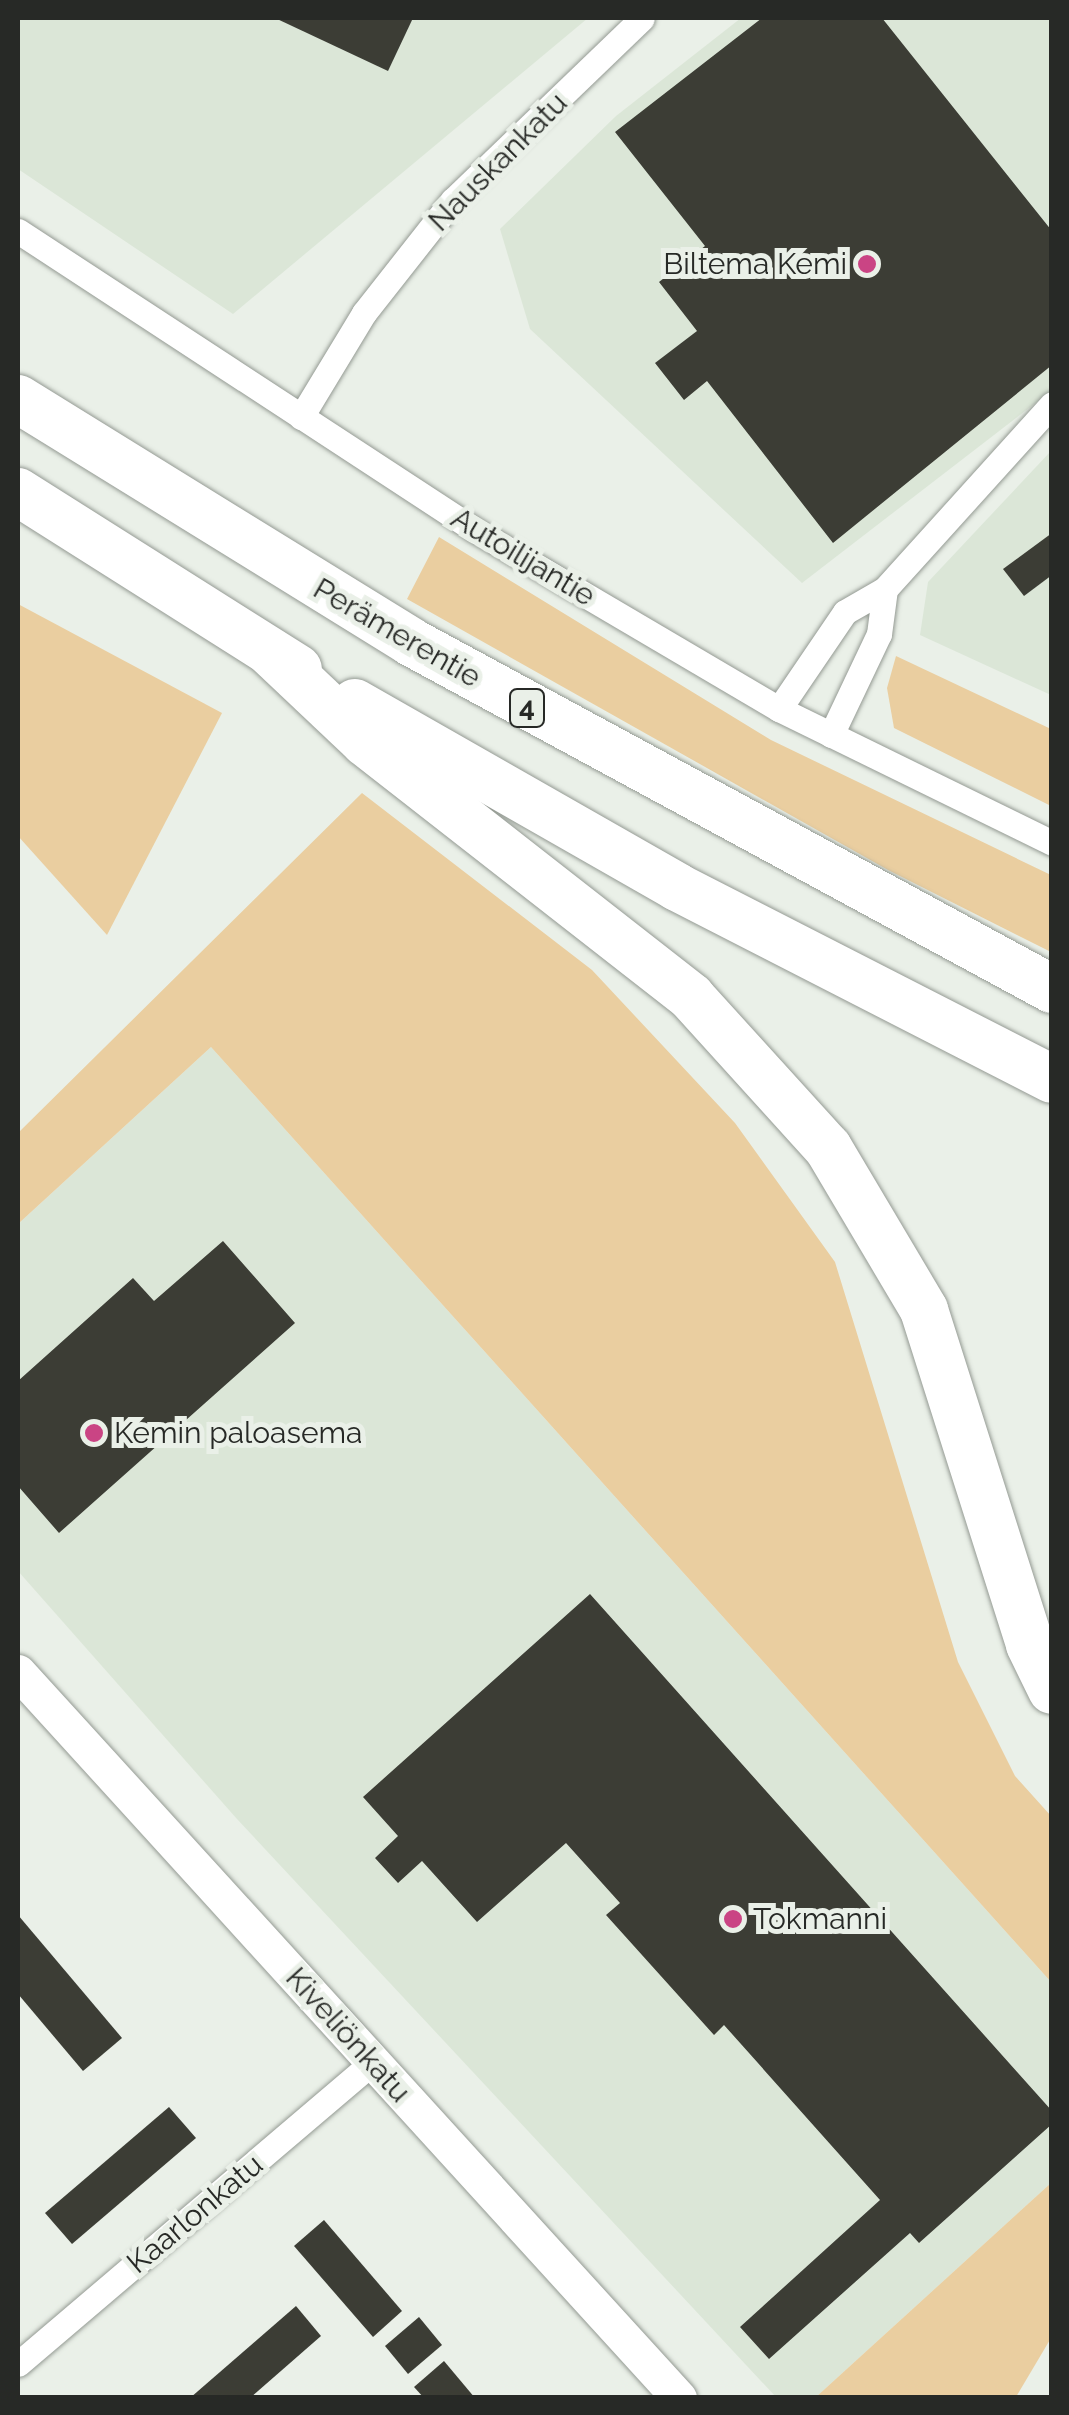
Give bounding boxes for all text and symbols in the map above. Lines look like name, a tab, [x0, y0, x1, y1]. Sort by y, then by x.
street label: Nauskankatu	[421, 85, 575, 239]
place label: Biltema Kemi	[663, 246, 847, 282]
marker: Biltema Kemi	[856, 253, 878, 275]
street label: Autoilijantie	[445, 500, 601, 614]
street label: Perämerentie	[307, 571, 487, 695]
road number: 4	[507, 685, 547, 731]
place label: Kemin paloasema	[114, 1415, 362, 1451]
marker: Kemin paloasema	[83, 1422, 105, 1444]
place label: Tokmanni	[753, 1901, 887, 1937]
marker: Tokmanni	[722, 1908, 744, 1930]
street label: Kiveliönkatu	[278, 1960, 418, 2110]
street label: Kaarlonkatu	[120, 2147, 270, 2281]

